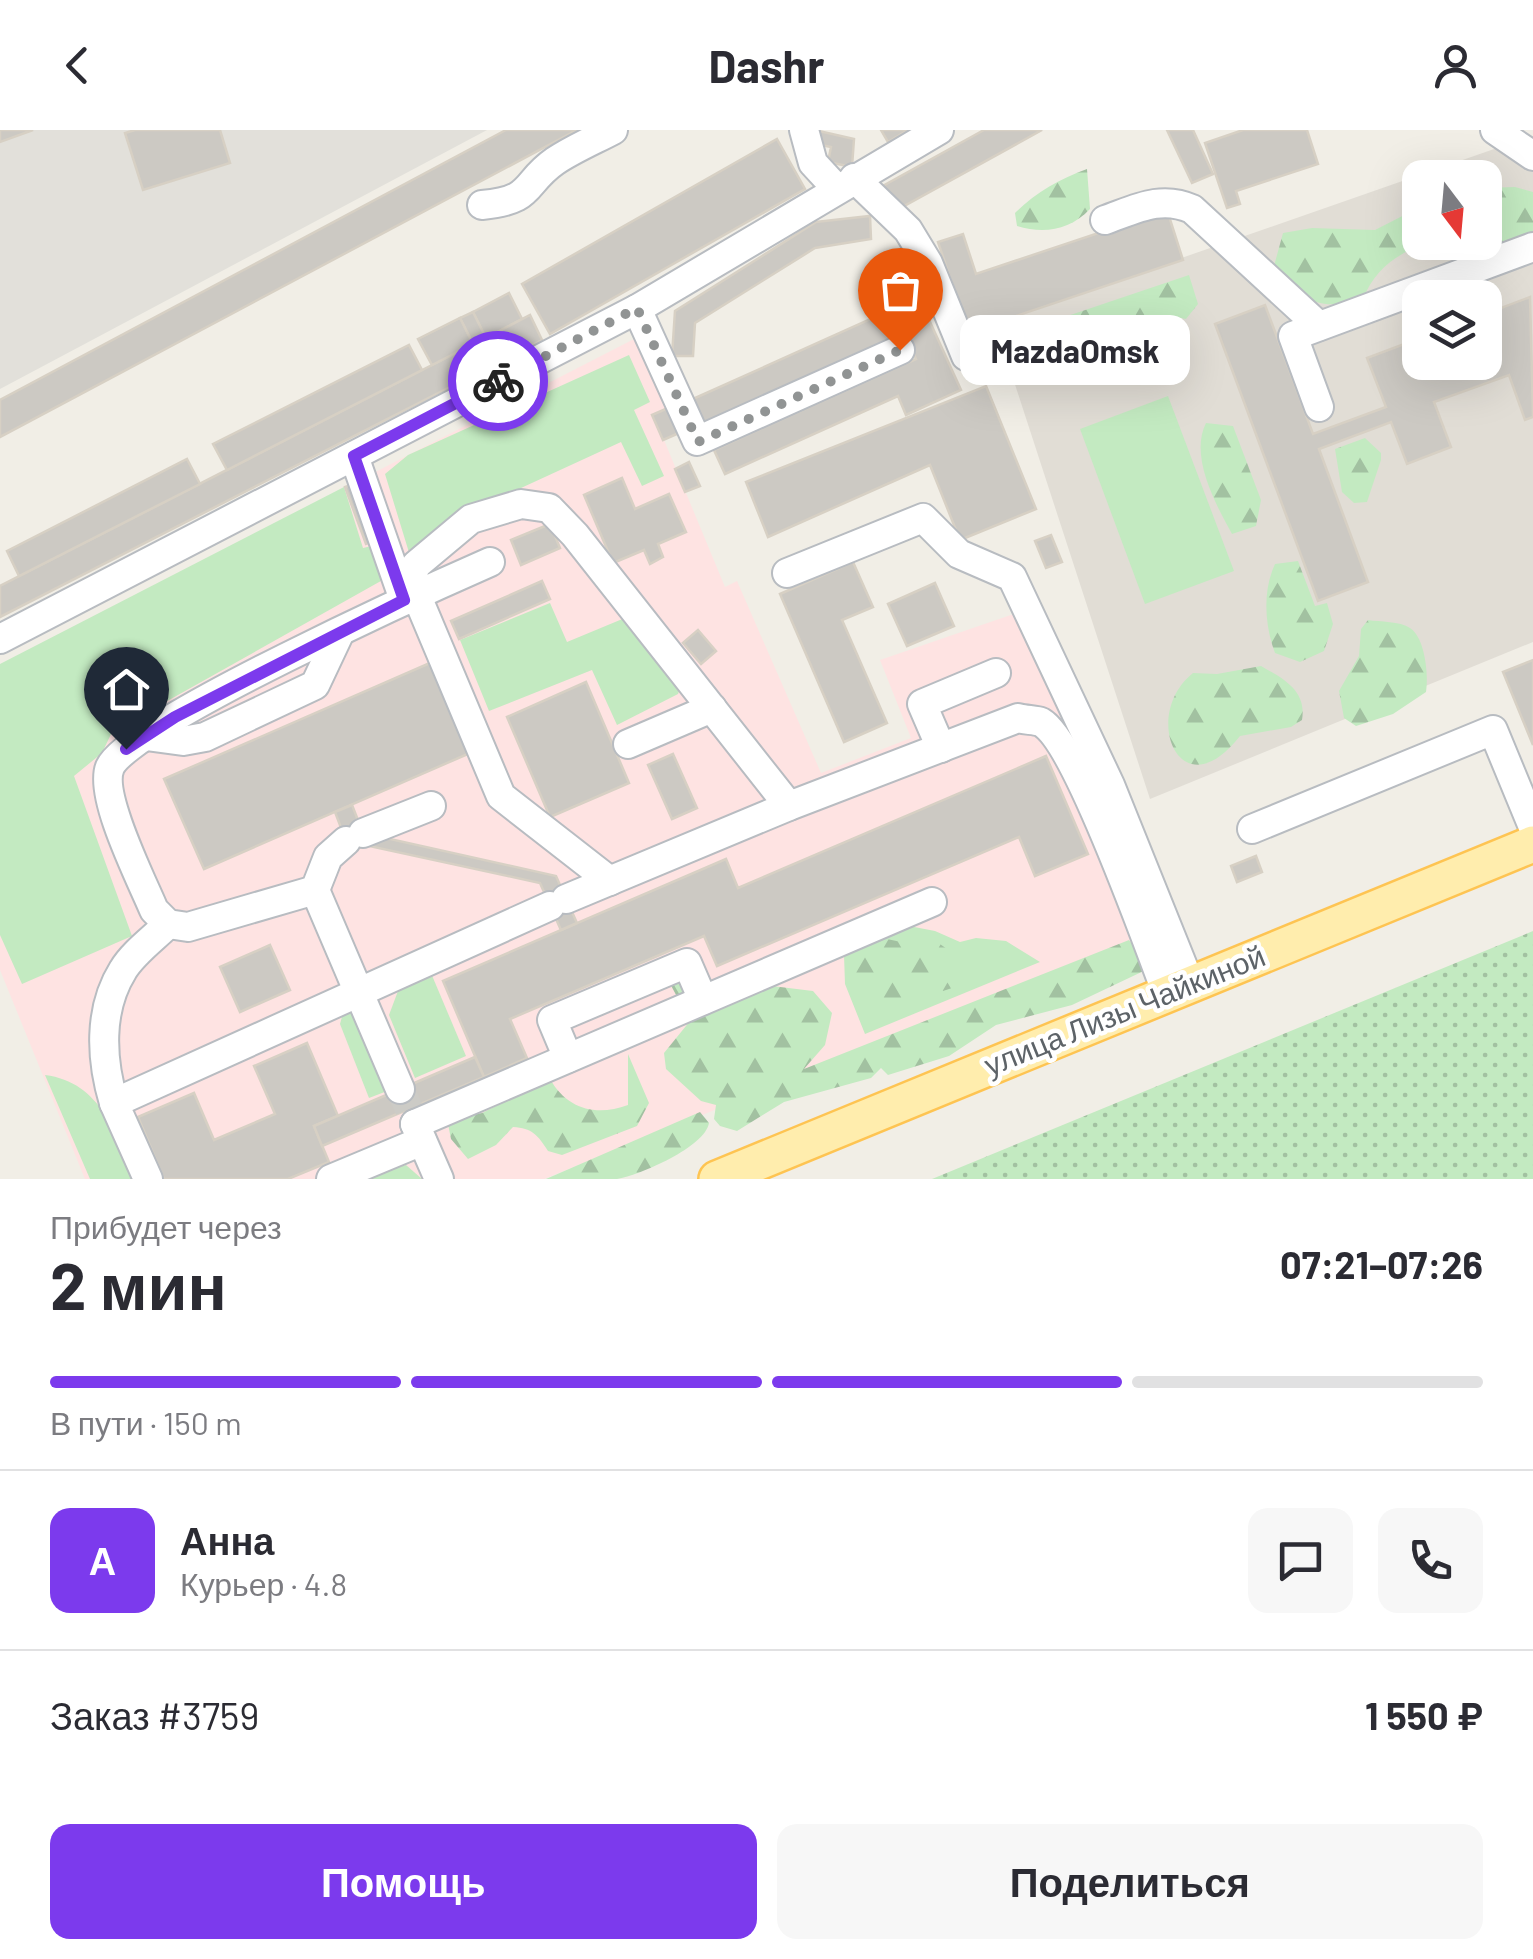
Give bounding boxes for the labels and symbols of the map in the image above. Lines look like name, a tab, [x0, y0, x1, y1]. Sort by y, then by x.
north arrow	[1402, 160, 1502, 260]
pin	[858, 248, 943, 351]
callout: MazdaOmsk	[960, 315, 1190, 385]
courier	[448, 331, 548, 431]
pin	[84, 647, 169, 750]
street label: улица Лизы Чайкиной	[979, 936, 1270, 1082]

